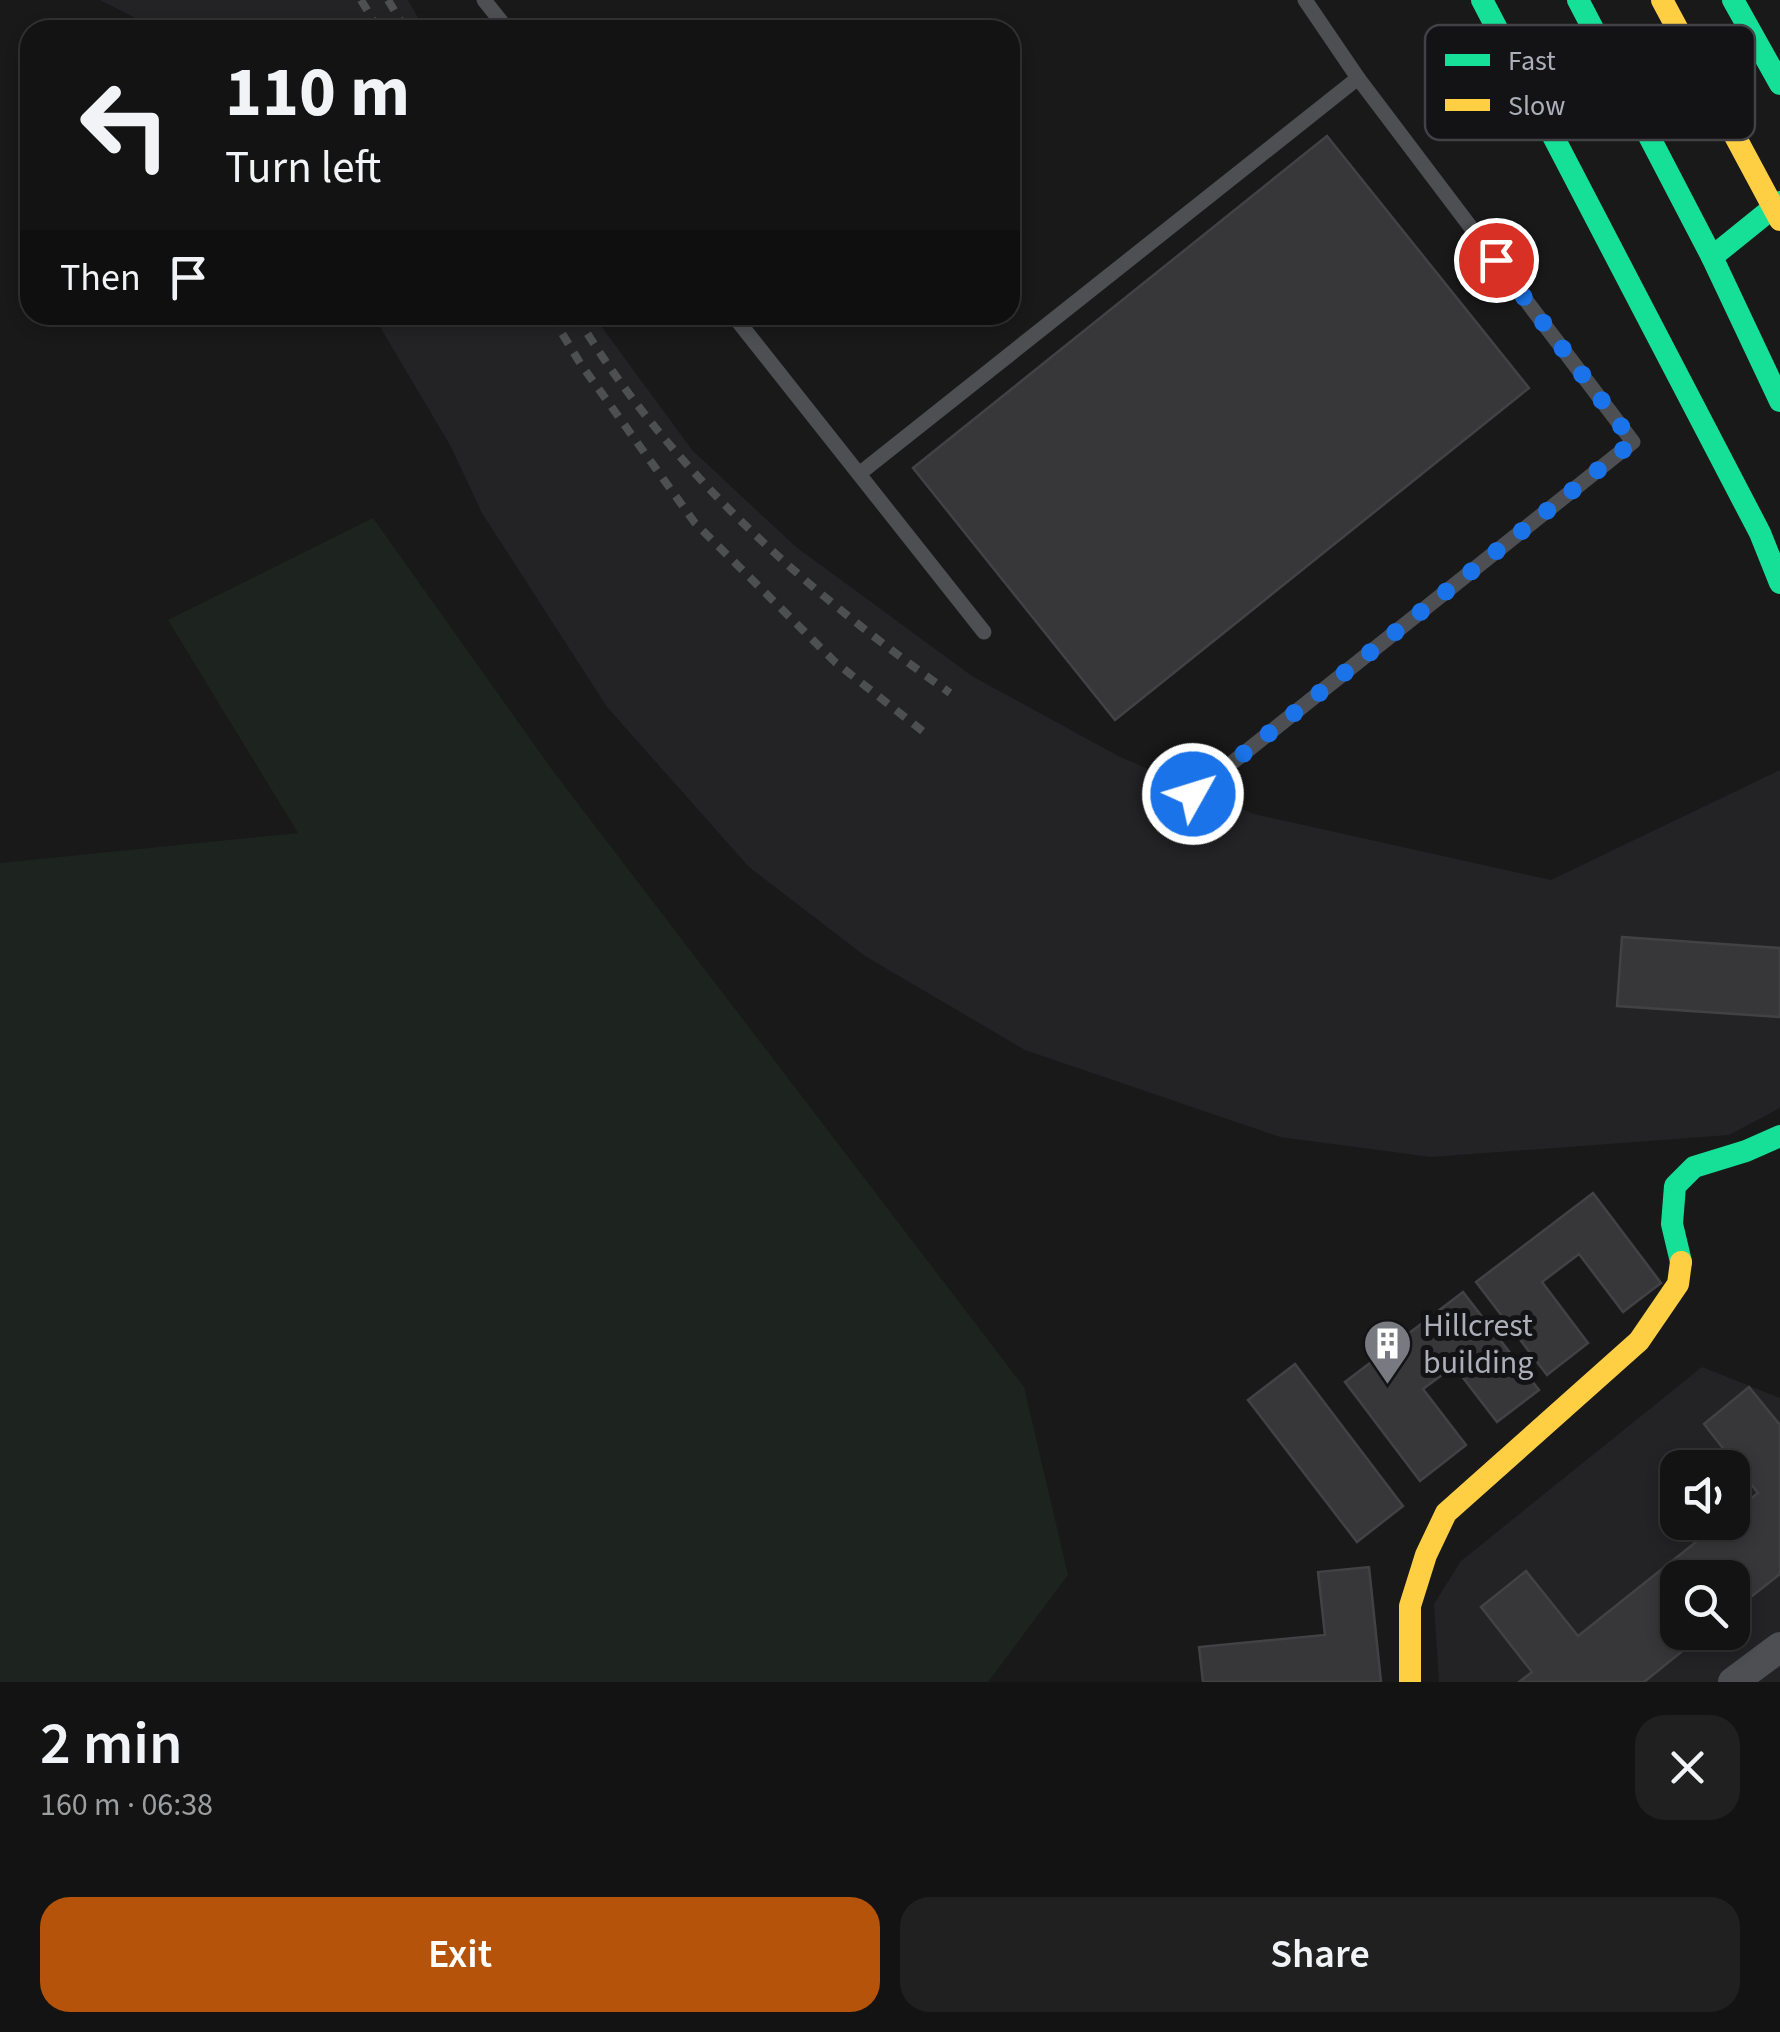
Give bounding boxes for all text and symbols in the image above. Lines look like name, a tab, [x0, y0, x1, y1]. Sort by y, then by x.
legend	[1425, 25, 1755, 140]
text: Fast	[1508, 41, 1556, 81]
text: 110 m	[225, 43, 410, 143]
icon: left	[60, 60, 190, 190]
text: Slow	[1508, 86, 1565, 126]
text: Turn left	[225, 136, 381, 200]
pin	[1454, 218, 1539, 303]
icon: arrive	[1469, 233, 1524, 288]
icon: arrive	[161, 250, 216, 305]
text: Then	[60, 251, 141, 305]
position arrow	[1141, 742, 1245, 846]
place label: Hillcrest building	[1423, 1303, 1533, 1386]
building icon: Hillcrest building	[1362, 1318, 1414, 1386]
map controls	[1660, 1450, 1750, 1650]
button: sound	[1660, 1450, 1750, 1540]
button: search	[1660, 1560, 1750, 1650]
text: 2 min	[40, 1702, 183, 1787]
button: close	[1635, 1715, 1740, 1820]
text: 160 m · 06:38	[40, 1782, 213, 1828]
button: Exit	[40, 1897, 880, 2012]
button: Share	[900, 1897, 1740, 2012]

